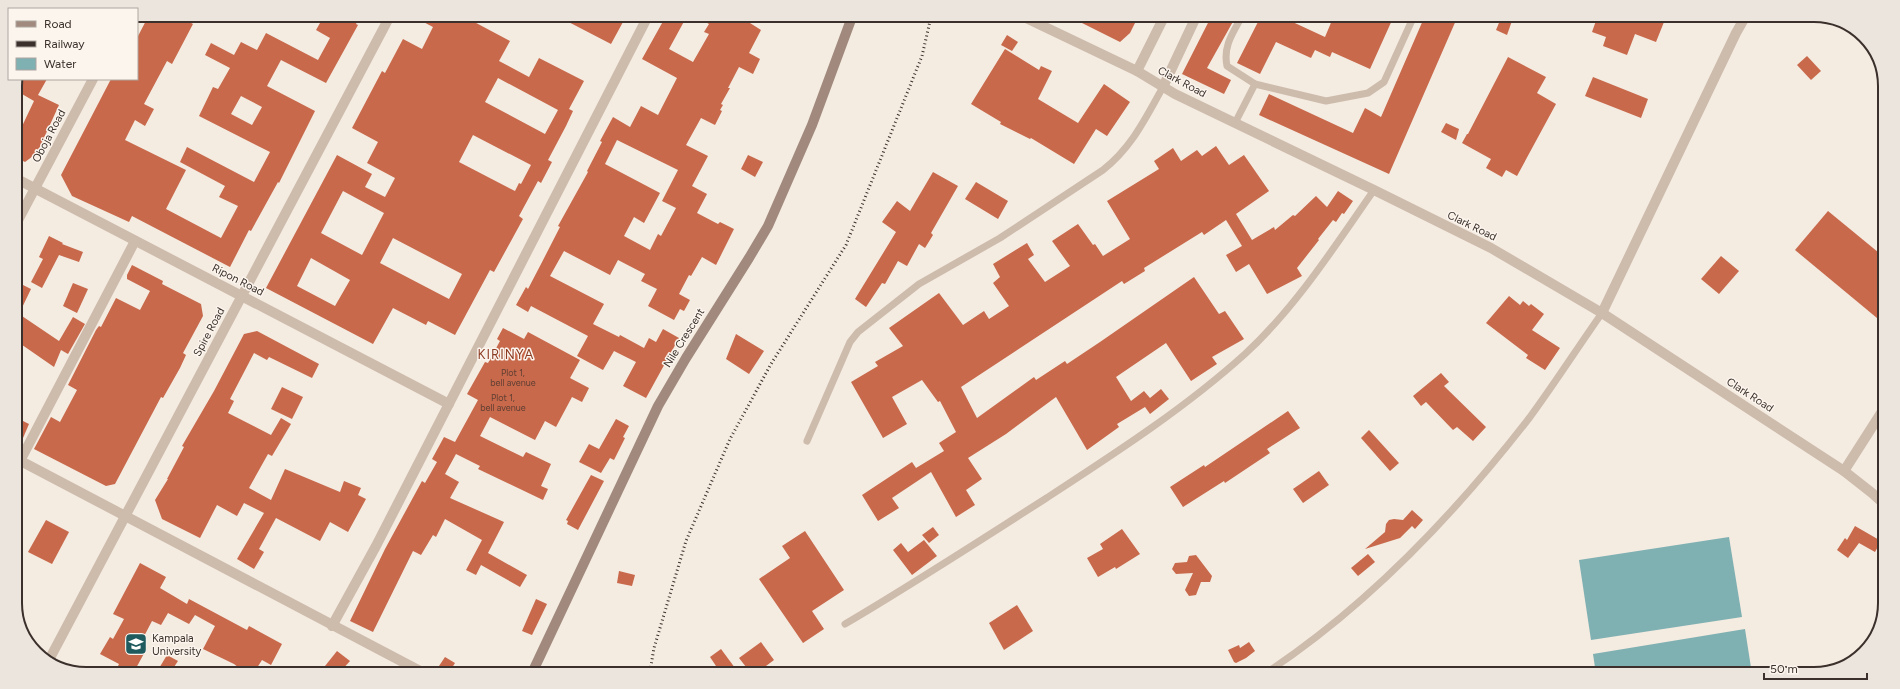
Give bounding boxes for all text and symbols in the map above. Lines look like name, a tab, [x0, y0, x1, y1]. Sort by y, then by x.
legend	[8, 8, 138, 80]
text: Road	[44, 17, 72, 31]
text: Railway	[44, 37, 85, 51]
text: Water	[44, 57, 76, 71]
street label: Clark Road	[1156, 64, 1208, 100]
street label: Oboja Road	[30, 107, 68, 165]
street label: Clark Road	[1445, 209, 1499, 243]
street label: Ripon Road	[210, 261, 266, 299]
street label: Spire Road	[191, 305, 227, 359]
street label: Nile Crescent	[661, 306, 707, 370]
district label: KIRINYA	[478, 347, 534, 362]
house number: Plot 1, bell avenue	[490, 367, 536, 388]
street label: Clark Road	[1724, 375, 1776, 415]
house number: Plot 1, bell avenue	[480, 392, 526, 413]
school or university icon: Kampala University	[123, 631, 149, 657]
place label: Kampala University	[152, 632, 202, 658]
scale bar	[1764, 655, 1867, 681]
text: 50 m	[1770, 662, 1798, 676]

